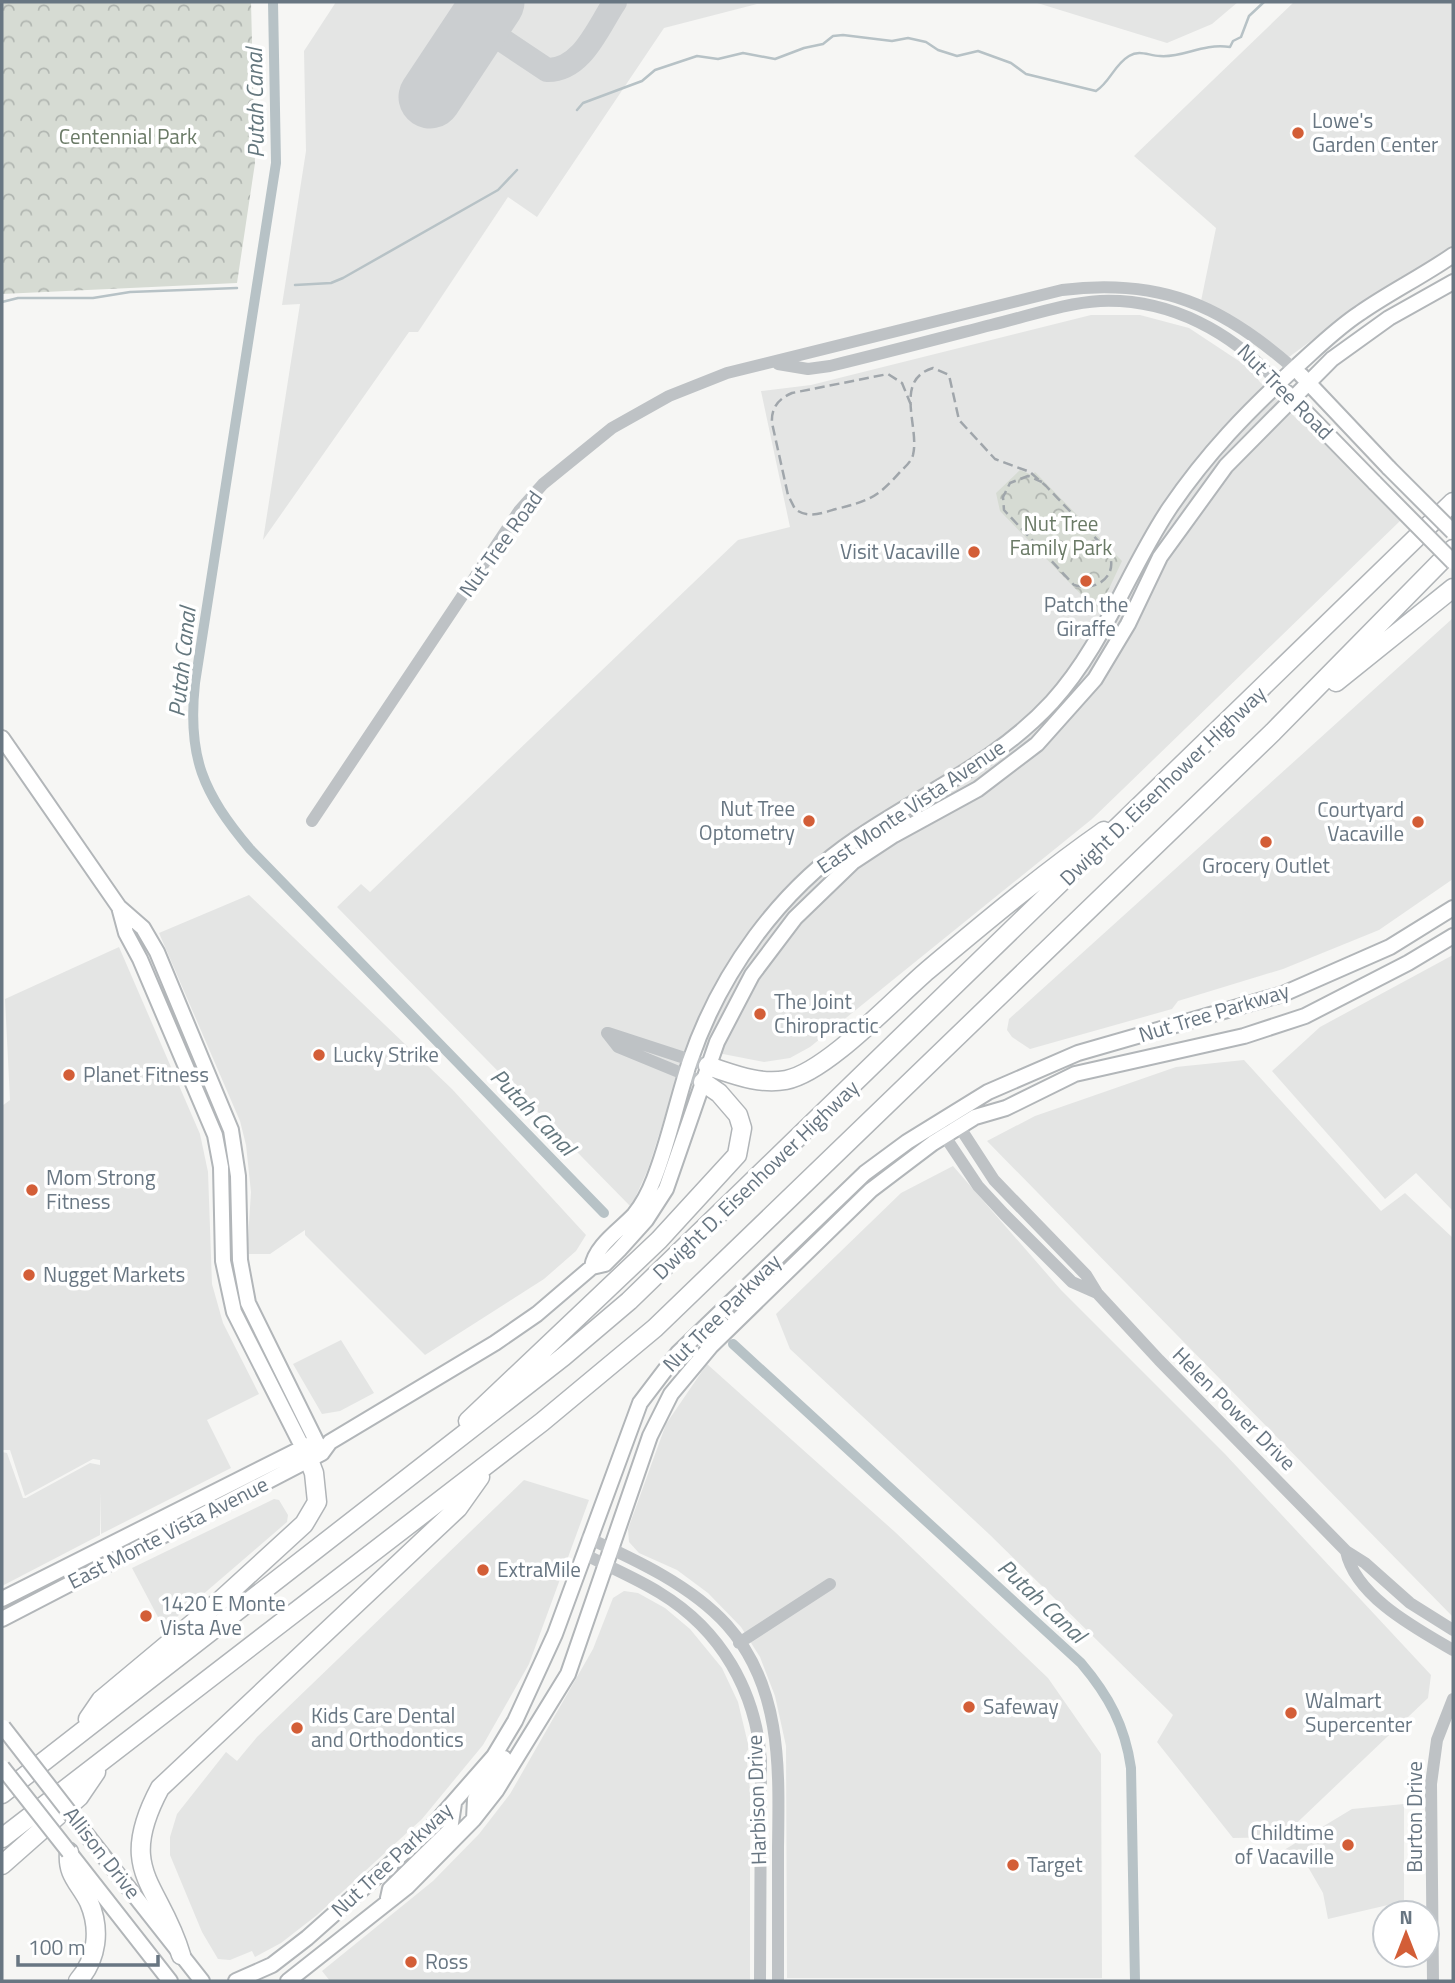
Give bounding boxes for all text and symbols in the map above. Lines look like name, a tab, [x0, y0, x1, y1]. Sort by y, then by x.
water label: Putah Canal	[236, 45, 273, 158]
place label: Lowe's Garden Center	[1312, 104, 1438, 160]
park label: Centennial Park	[59, 120, 197, 152]
marker: Lowe's Garden Center	[1290, 125, 1306, 141]
street label: Nut Tree Road	[1230, 336, 1341, 447]
street label: Nut Tree Road	[451, 483, 550, 603]
park label: Nut Tree Family Park	[1010, 507, 1112, 563]
place label: Visit Vacaville	[840, 535, 960, 567]
marker: Visit Vacaville	[966, 544, 982, 560]
marker: Patch the Giraffe	[1078, 573, 1094, 589]
place label: Patch the Giraffe	[1044, 588, 1128, 644]
water label: Putah Canal	[158, 602, 205, 719]
street label: Dwight D. Eisenhower Highway	[1052, 678, 1273, 893]
street label: East Monte Vista Avenue	[810, 731, 1011, 881]
place label: Nut Tree Optometry	[699, 792, 795, 848]
place label: Courtyard Vacaville	[1317, 793, 1404, 849]
marker: Nut Tree Optometry	[801, 813, 817, 829]
marker: Courtyard Vacaville	[1410, 814, 1426, 830]
marker: Grocery Outlet	[1258, 834, 1274, 850]
place label: Grocery Outlet	[1202, 849, 1331, 881]
street label: Nut Tree Parkway	[1134, 974, 1293, 1050]
place label: The Joint Chiropractic	[774, 985, 879, 1041]
marker: The Joint Chiropractic	[752, 1006, 768, 1022]
place label: Lucky Strike	[333, 1038, 439, 1070]
marker: Lucky Strike	[311, 1047, 327, 1063]
place label: Planet Fitness	[83, 1058, 209, 1090]
water label: Putah Canal	[483, 1060, 586, 1166]
marker: Planet Fitness	[61, 1067, 77, 1083]
street label: Dwight D. Eisenhower Highway	[645, 1072, 866, 1287]
place label: Mom Strong Fitness	[46, 1161, 156, 1217]
marker: Mom Strong Fitness	[24, 1182, 40, 1198]
street label: Nut Tree Parkway	[655, 1246, 788, 1379]
place label: Nugget Markets	[43, 1258, 185, 1290]
marker: Nugget Markets	[21, 1267, 37, 1283]
street label: Helen Power Drive	[1166, 1339, 1304, 1477]
street label: East Monte Vista Avenue	[62, 1468, 273, 1597]
water label: Putah Canal	[990, 1550, 1097, 1653]
place label: ExtraMile	[497, 1553, 581, 1585]
marker: ExtraMile	[475, 1562, 491, 1578]
place label: 1420 E Monte Vista Ave	[160, 1587, 286, 1643]
marker: 1420 E Monte Vista Ave	[138, 1608, 154, 1624]
place label: Walmart Supercenter	[1305, 1684, 1412, 1740]
place label: Safeway	[983, 1690, 1059, 1722]
place label: Kids Care Dental and Orthodontics	[311, 1699, 464, 1755]
marker: Safeway	[961, 1699, 977, 1715]
marker: Walmart Supercenter	[1283, 1705, 1299, 1721]
marker: Kids Care Dental and Orthodontics	[289, 1720, 305, 1736]
street label: Harbison Drive	[738, 1734, 774, 1866]
street label: Burton Drive	[1398, 1761, 1430, 1873]
street label: Nut Tree Parkway	[323, 1794, 459, 1924]
street label: Allison Drive	[56, 1799, 149, 1905]
place label: Childtime of Vacaville	[1235, 1816, 1334, 1872]
marker: Childtime of Vacaville	[1340, 1837, 1356, 1853]
place label: Target	[1027, 1848, 1083, 1880]
marker: Target	[1005, 1857, 1021, 1873]
north arrow	[1371, 1899, 1441, 1969]
text: N	[1399, 1902, 1413, 1931]
scale bar	[18, 1924, 158, 1968]
text: 100 m	[28, 1931, 85, 1963]
place label: Ross	[425, 1945, 468, 1977]
marker: Ross	[403, 1954, 419, 1970]

